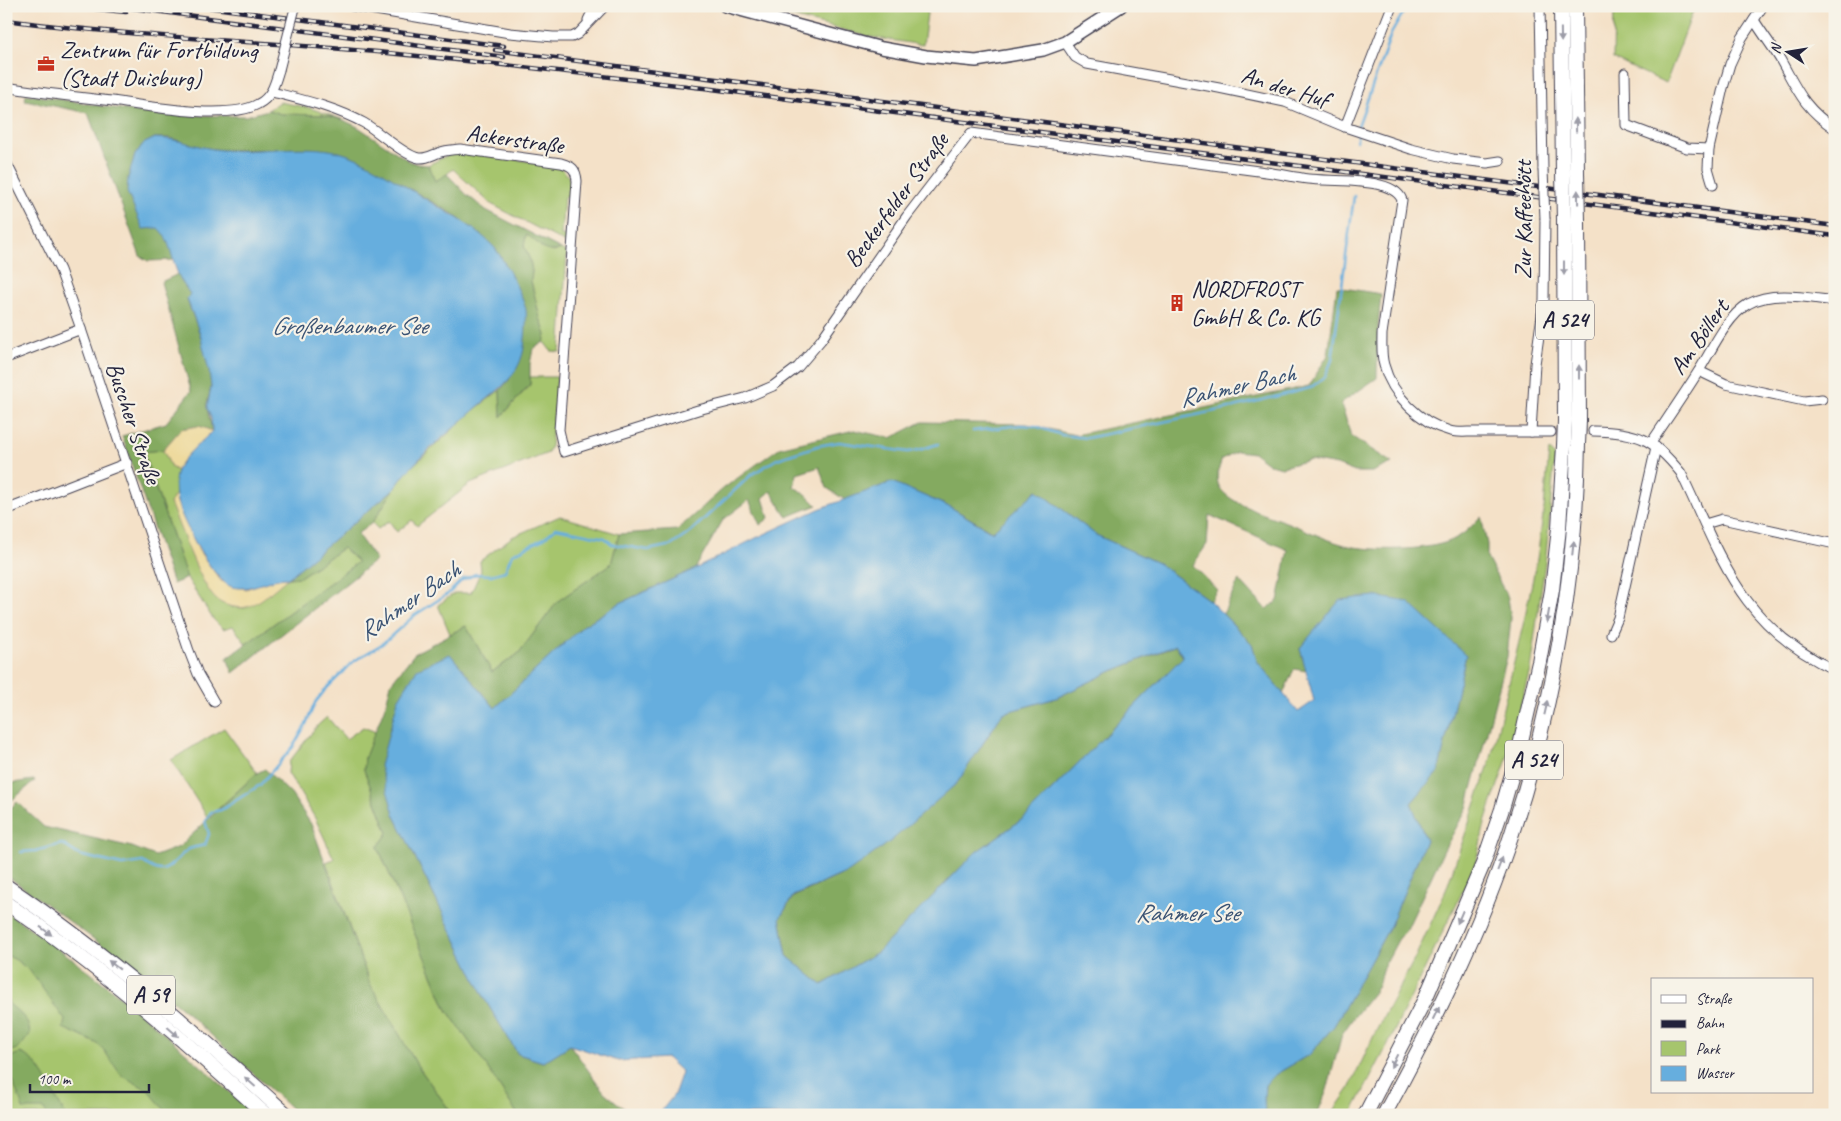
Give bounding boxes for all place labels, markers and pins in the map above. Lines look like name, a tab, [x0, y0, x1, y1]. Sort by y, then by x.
place label: Zentrum für Fortbildung (Stadt Duisburg)	[60, 35, 260, 93]
office icon: Zentrum für Fortbildung (Stadt Duisburg)	[36, 54, 56, 74]
place label: NORDFROST GmbH & Co. KG	[1191, 274, 1322, 332]
building icon: NORDFROST GmbH & Co. KG	[1167, 293, 1187, 313]

